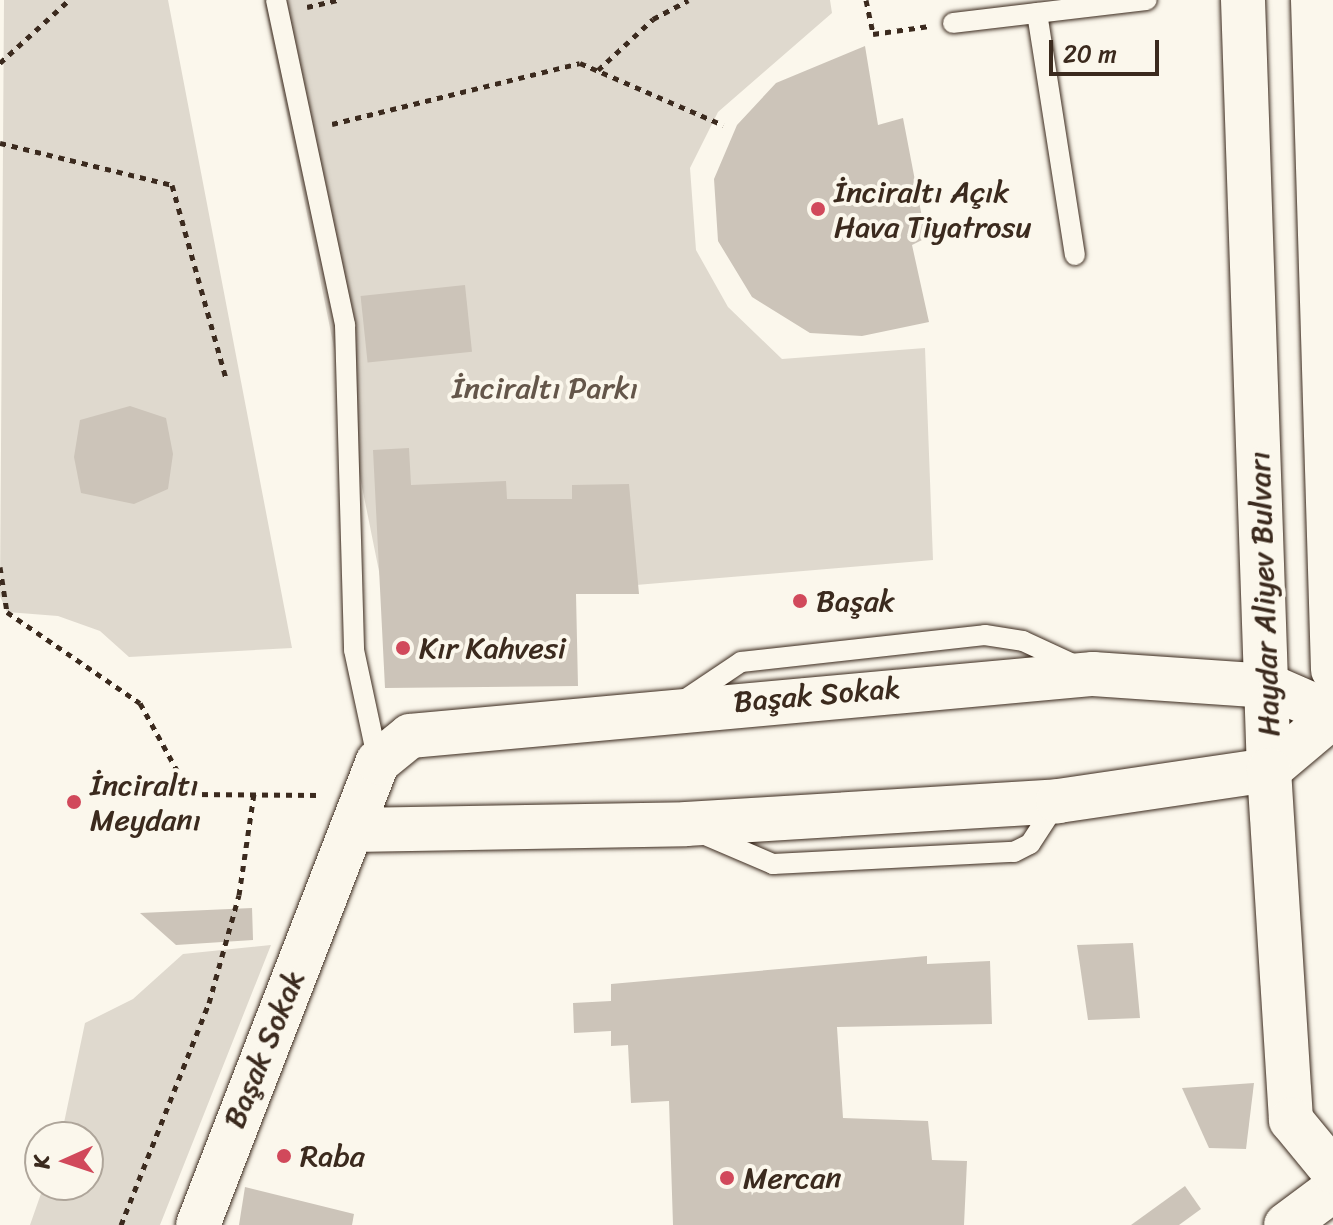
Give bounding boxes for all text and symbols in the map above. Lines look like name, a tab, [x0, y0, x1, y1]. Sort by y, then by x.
scale bar	[1053, 24, 1163, 74]
text: 20 m	[1063, 33, 1117, 75]
place label: İnciraltı Açık Hava Tiyatrosu	[834, 174, 1033, 244]
marker: İnciraltı Açık Hava Tiyatrosu	[809, 200, 827, 218]
park label: İnciraltı Parkı	[452, 370, 638, 406]
street label: Haydar Aliyev Bulvarı	[1241, 451, 1287, 737]
place label: Başak	[816, 583, 895, 619]
marker: Başak	[791, 592, 809, 610]
place label: Kır Kahvesi	[419, 630, 565, 666]
marker: Kır Kahvesi	[394, 639, 412, 657]
street label: Başak Sokak	[732, 670, 902, 720]
place label: İnciraltı Meydanı	[90, 767, 201, 838]
marker: İnciraltı Meydanı	[65, 793, 83, 811]
street label: Başak Sokak	[216, 965, 312, 1133]
north arrow	[24, 1121, 104, 1201]
place label: Raba	[300, 1138, 365, 1174]
marker: Raba	[275, 1147, 293, 1165]
text: K	[22, 1154, 61, 1170]
place label: Mercan	[743, 1160, 842, 1196]
marker: Mercan	[718, 1169, 736, 1187]

